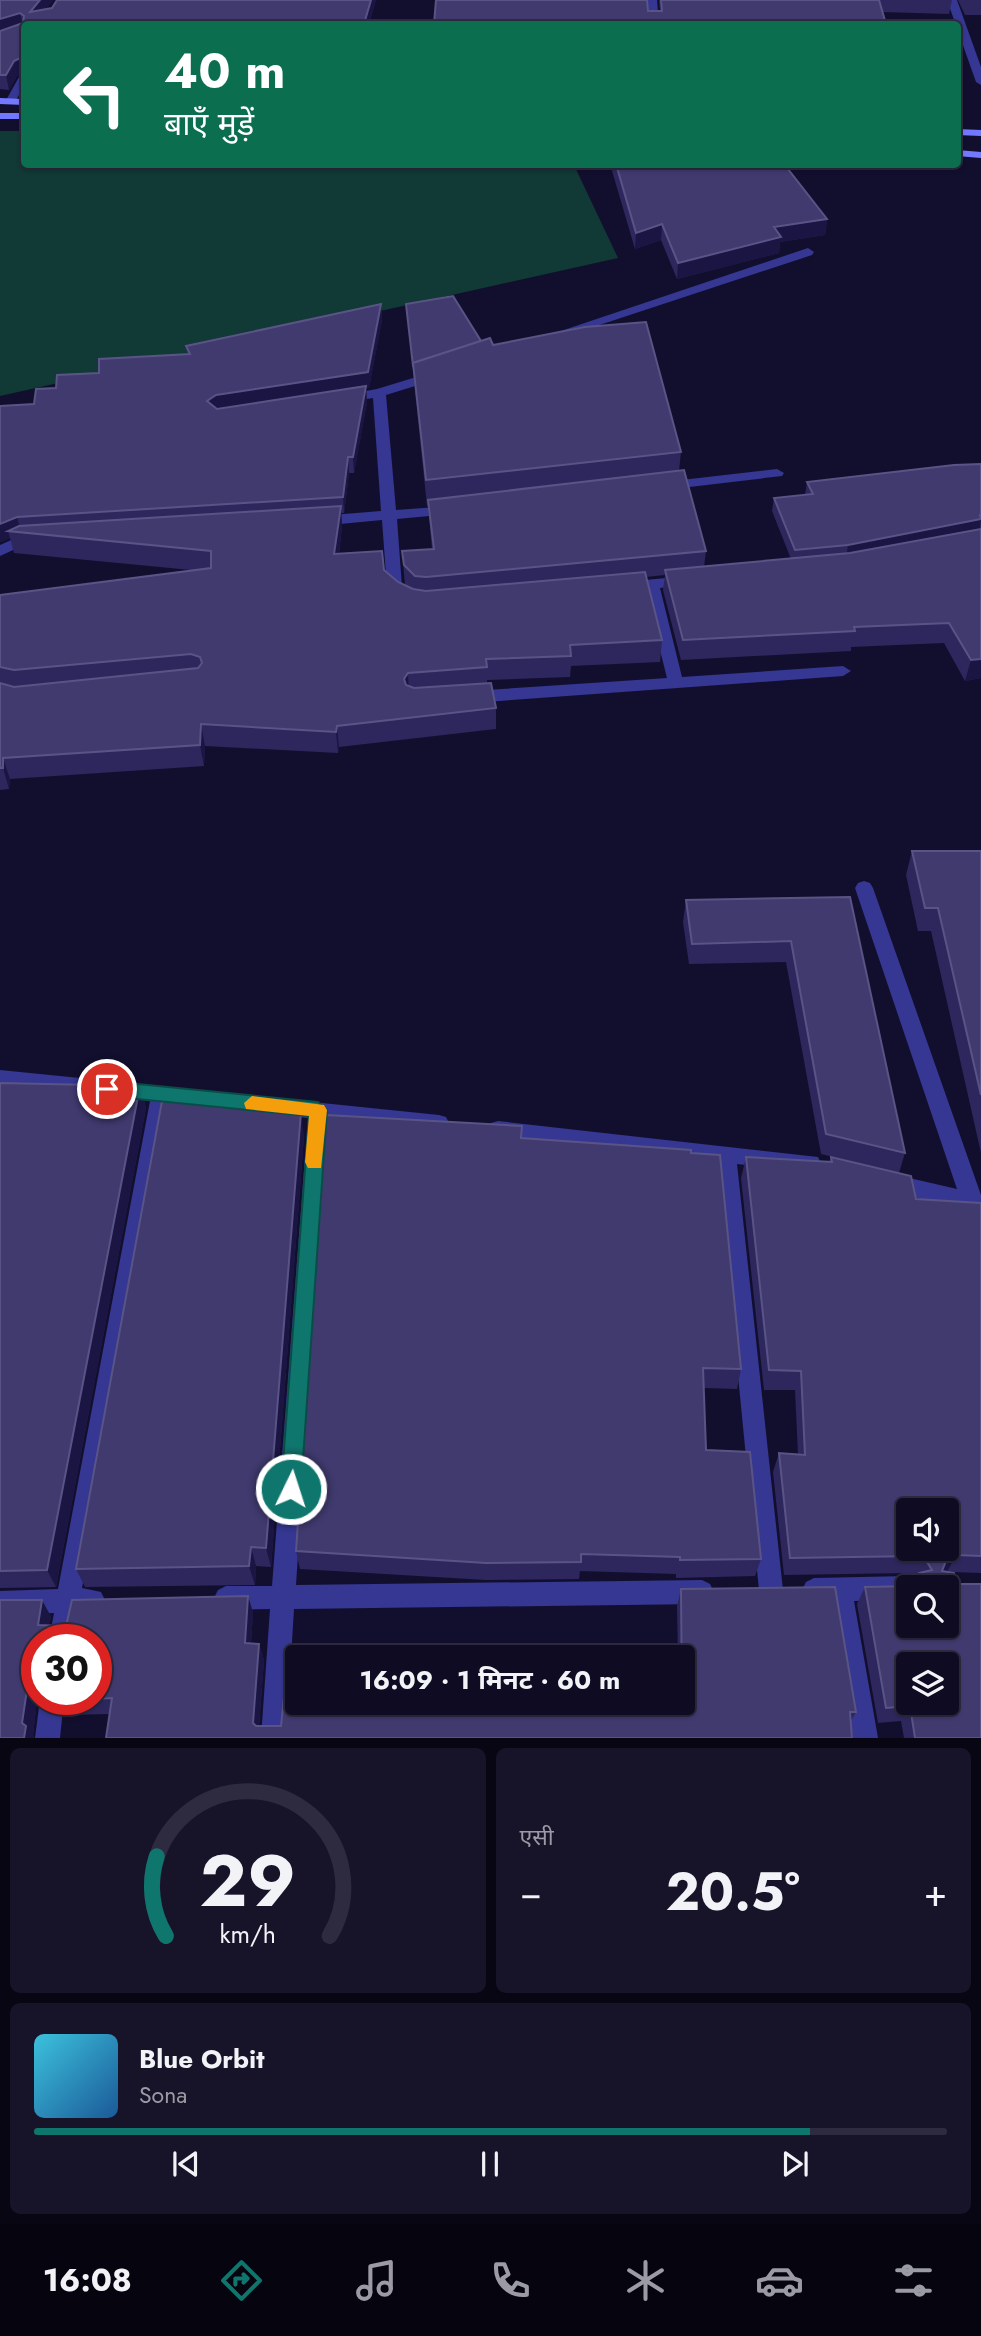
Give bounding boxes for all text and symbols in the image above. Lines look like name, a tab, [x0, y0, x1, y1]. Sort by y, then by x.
text: 40 m	[164, 36, 286, 106]
icon: left	[49, 49, 140, 140]
text: बाएँ मुड़ें	[164, 101, 254, 147]
pin	[77, 1059, 137, 1119]
icon: arrive	[88, 1070, 126, 1108]
position arrow	[254, 1452, 328, 1526]
map controls	[896, 1498, 959, 1715]
button: sound	[896, 1498, 959, 1561]
button: search	[896, 1575, 959, 1638]
speed limit sign: 30	[21, 1624, 112, 1715]
button: layers	[896, 1652, 959, 1715]
text: 16:09 · 1 मिनट · 60 m	[360, 1661, 620, 1699]
text: एसी	[520, 1820, 554, 1854]
text: 29	[200, 1829, 296, 1934]
text: 20.5°	[666, 1854, 800, 1930]
text: −	[520, 1865, 542, 1920]
text: +	[924, 1865, 947, 1920]
text: km/h	[219, 1916, 276, 1952]
text: Blue Orbit	[139, 2040, 264, 2078]
text: Sona	[139, 2078, 187, 2112]
icon: previous	[167, 2145, 205, 2183]
icon: pause	[471, 2145, 509, 2183]
icon: next	[776, 2145, 814, 2183]
icon: directions	[217, 2256, 266, 2305]
icon: music	[352, 2256, 401, 2305]
icon: phone	[486, 2256, 535, 2305]
icon: climate	[621, 2256, 670, 2305]
icon: car	[755, 2256, 804, 2305]
icon: filters	[889, 2256, 938, 2305]
text: 16:08	[43, 2257, 132, 2303]

